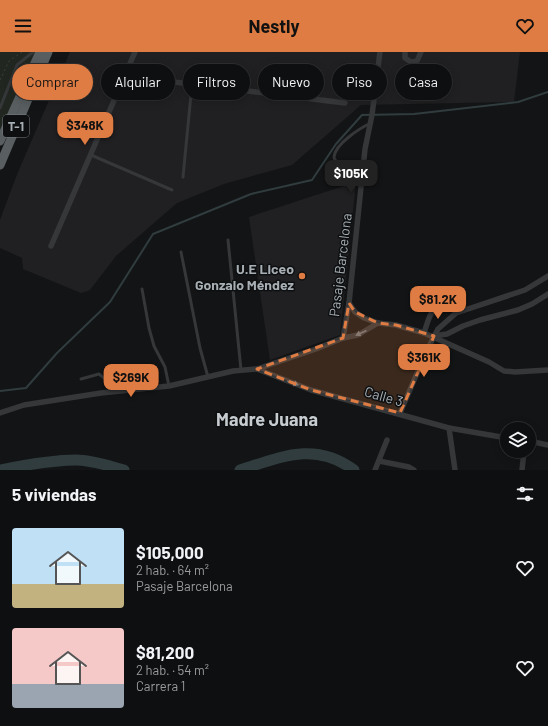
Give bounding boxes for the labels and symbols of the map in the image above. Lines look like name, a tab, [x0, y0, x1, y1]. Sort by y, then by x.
pin: $348K	[57, 112, 113, 146]
road number: T-1	[3, 115, 29, 137]
pin: $105K	[323, 160, 379, 194]
street label: Pasaje Barcelona	[325, 212, 355, 318]
place label: U.E Liceo Gonzalo Méndez	[195, 260, 295, 293]
marker: U.E Liceo Gonzalo Méndez	[297, 271, 307, 281]
pin: $81.2K	[405, 286, 471, 320]
one-way arrow	[356, 330, 367, 336]
pin: $361K	[396, 344, 452, 378]
pin: $269K	[103, 364, 159, 398]
one-way arrow	[288, 381, 300, 387]
street label: Calle 3	[363, 382, 405, 410]
district label: Madre Juana	[216, 408, 318, 430]

